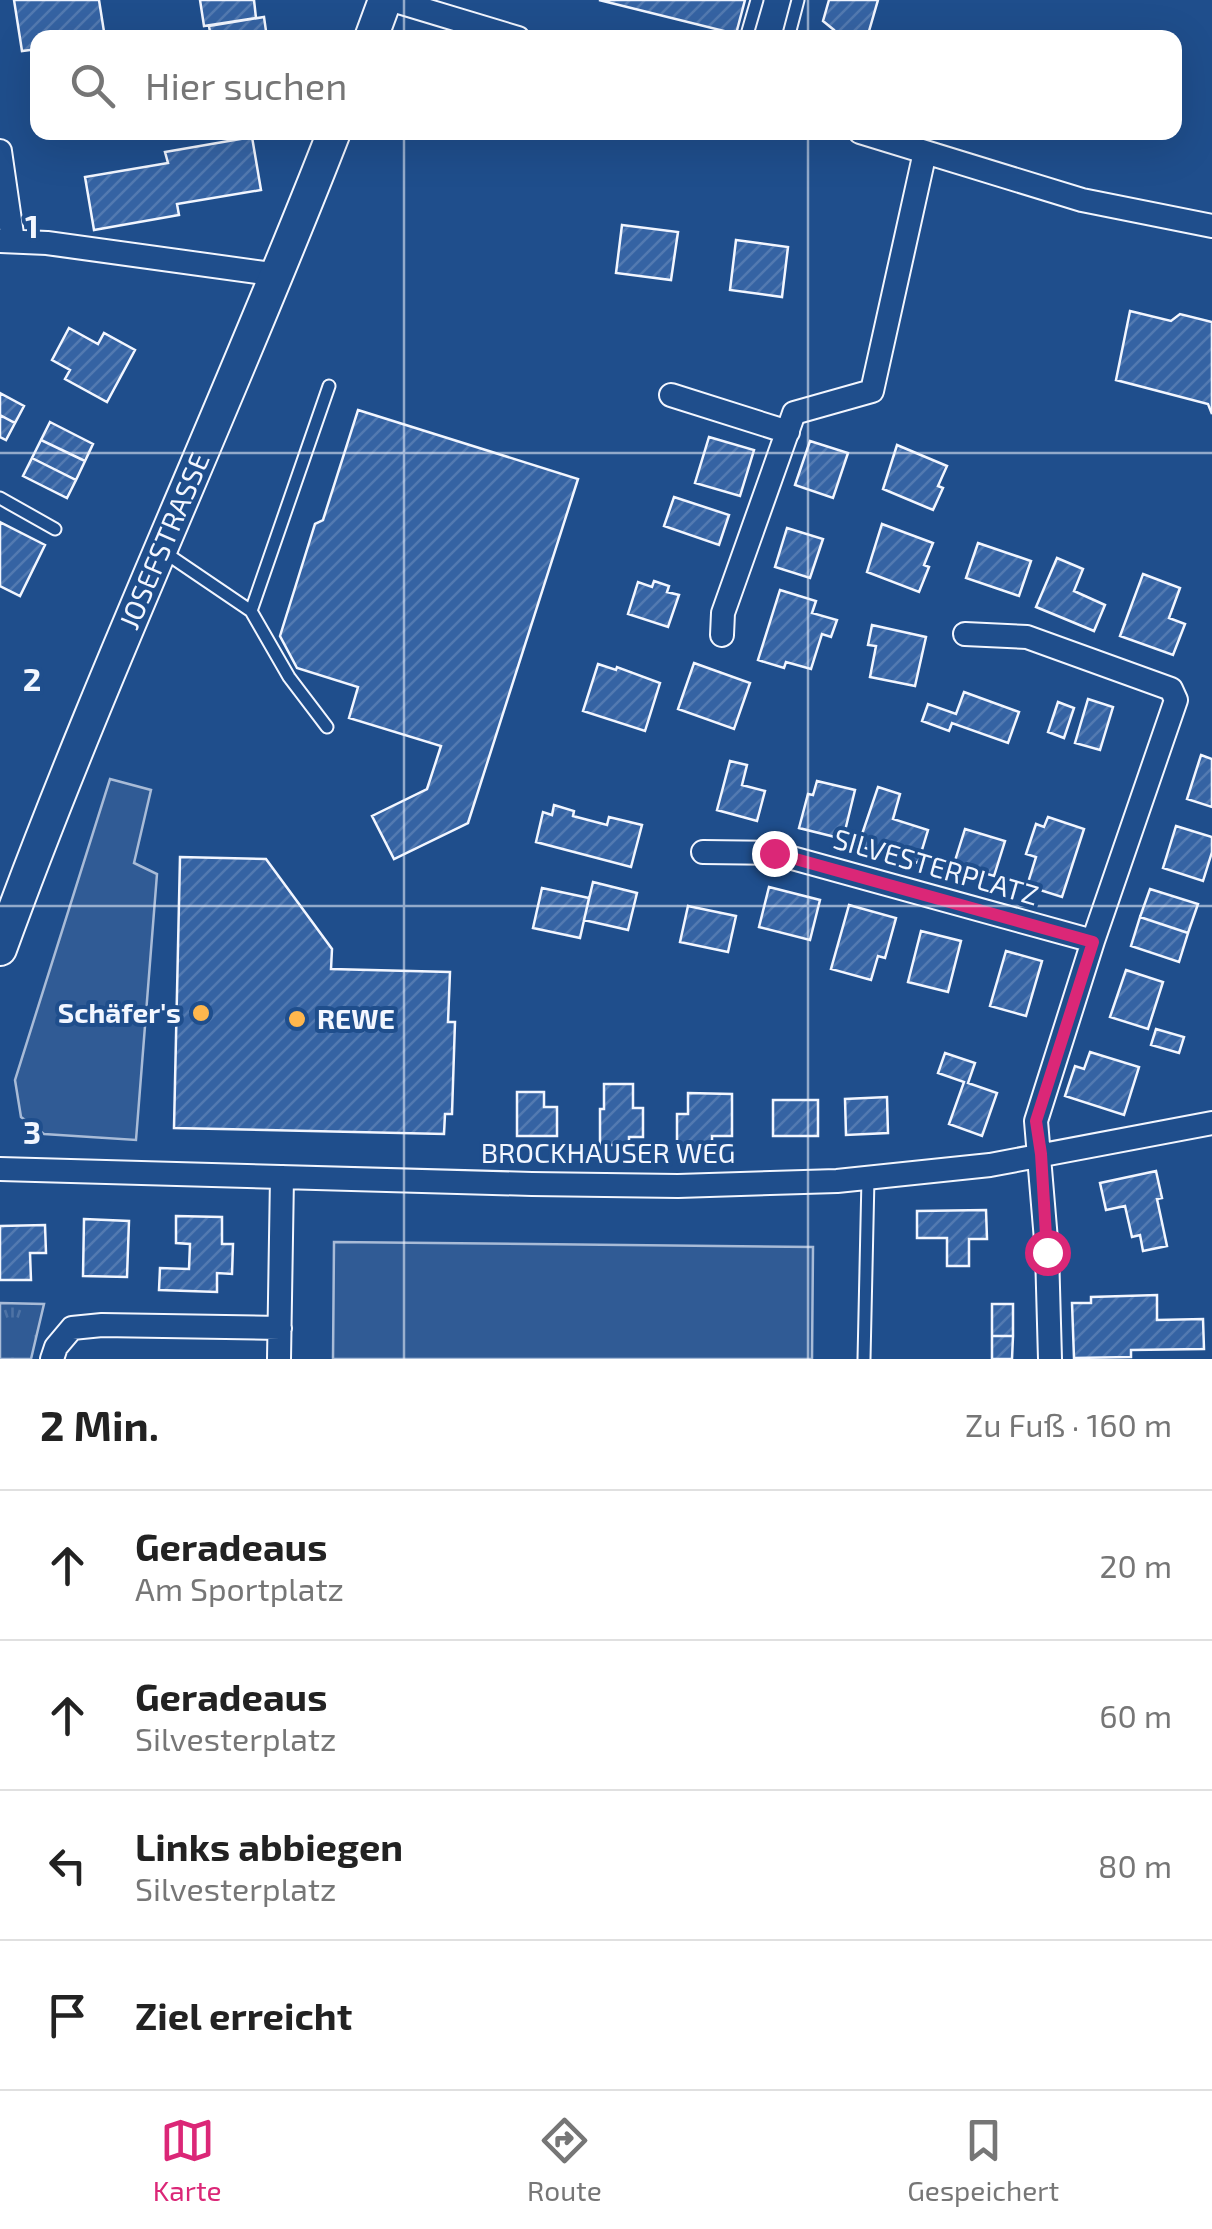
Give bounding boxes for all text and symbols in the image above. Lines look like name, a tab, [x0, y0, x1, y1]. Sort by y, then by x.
search box	[30, 30, 1182, 140]
icon: search	[65, 58, 120, 113]
text: Hier suchen	[145, 62, 347, 108]
text: 1	[25, 206, 39, 244]
street label: JOSEFSTRASSE	[111, 447, 216, 634]
text: 2	[23, 659, 41, 697]
street label: SILVESTERPLATZ	[830, 821, 1043, 912]
route end	[752, 831, 798, 877]
place label: Schäfer's	[58, 995, 181, 1029]
place label: REWE	[317, 1001, 395, 1035]
marker: Schäfer's	[190, 1002, 212, 1024]
marker: REWE	[286, 1008, 308, 1030]
text: 3	[23, 1112, 41, 1150]
street label: BROCKHAUSER WEG	[481, 1135, 735, 1169]
route start	[1025, 1230, 1071, 1276]
text: 2 Min.	[40, 1399, 159, 1449]
text: Zu Fuß · 160 m	[965, 1405, 1172, 1443]
text: Geradeaus	[135, 1523, 327, 1569]
icon: ahead	[40, 1538, 95, 1593]
text: 20 m	[1100, 1546, 1172, 1584]
text: Am Sportplatz	[135, 1569, 344, 1607]
text: Geradeaus	[135, 1673, 327, 1719]
icon: ahead	[40, 1688, 95, 1743]
text: 60 m	[1099, 1696, 1172, 1734]
text: Silvesterplatz	[135, 1719, 336, 1757]
text: Links abbiegen	[135, 1823, 403, 1869]
icon: left	[40, 1838, 95, 1893]
text: 80 m	[1098, 1846, 1172, 1884]
text: Silvesterplatz	[135, 1869, 336, 1907]
icon: arrive	[40, 1988, 95, 2043]
text: Ziel erreicht	[135, 1992, 352, 2038]
tab: Karte	[153, 2113, 222, 2207]
tab: Route	[527, 2113, 602, 2207]
tab: Gespeichert	[907, 2113, 1059, 2207]

